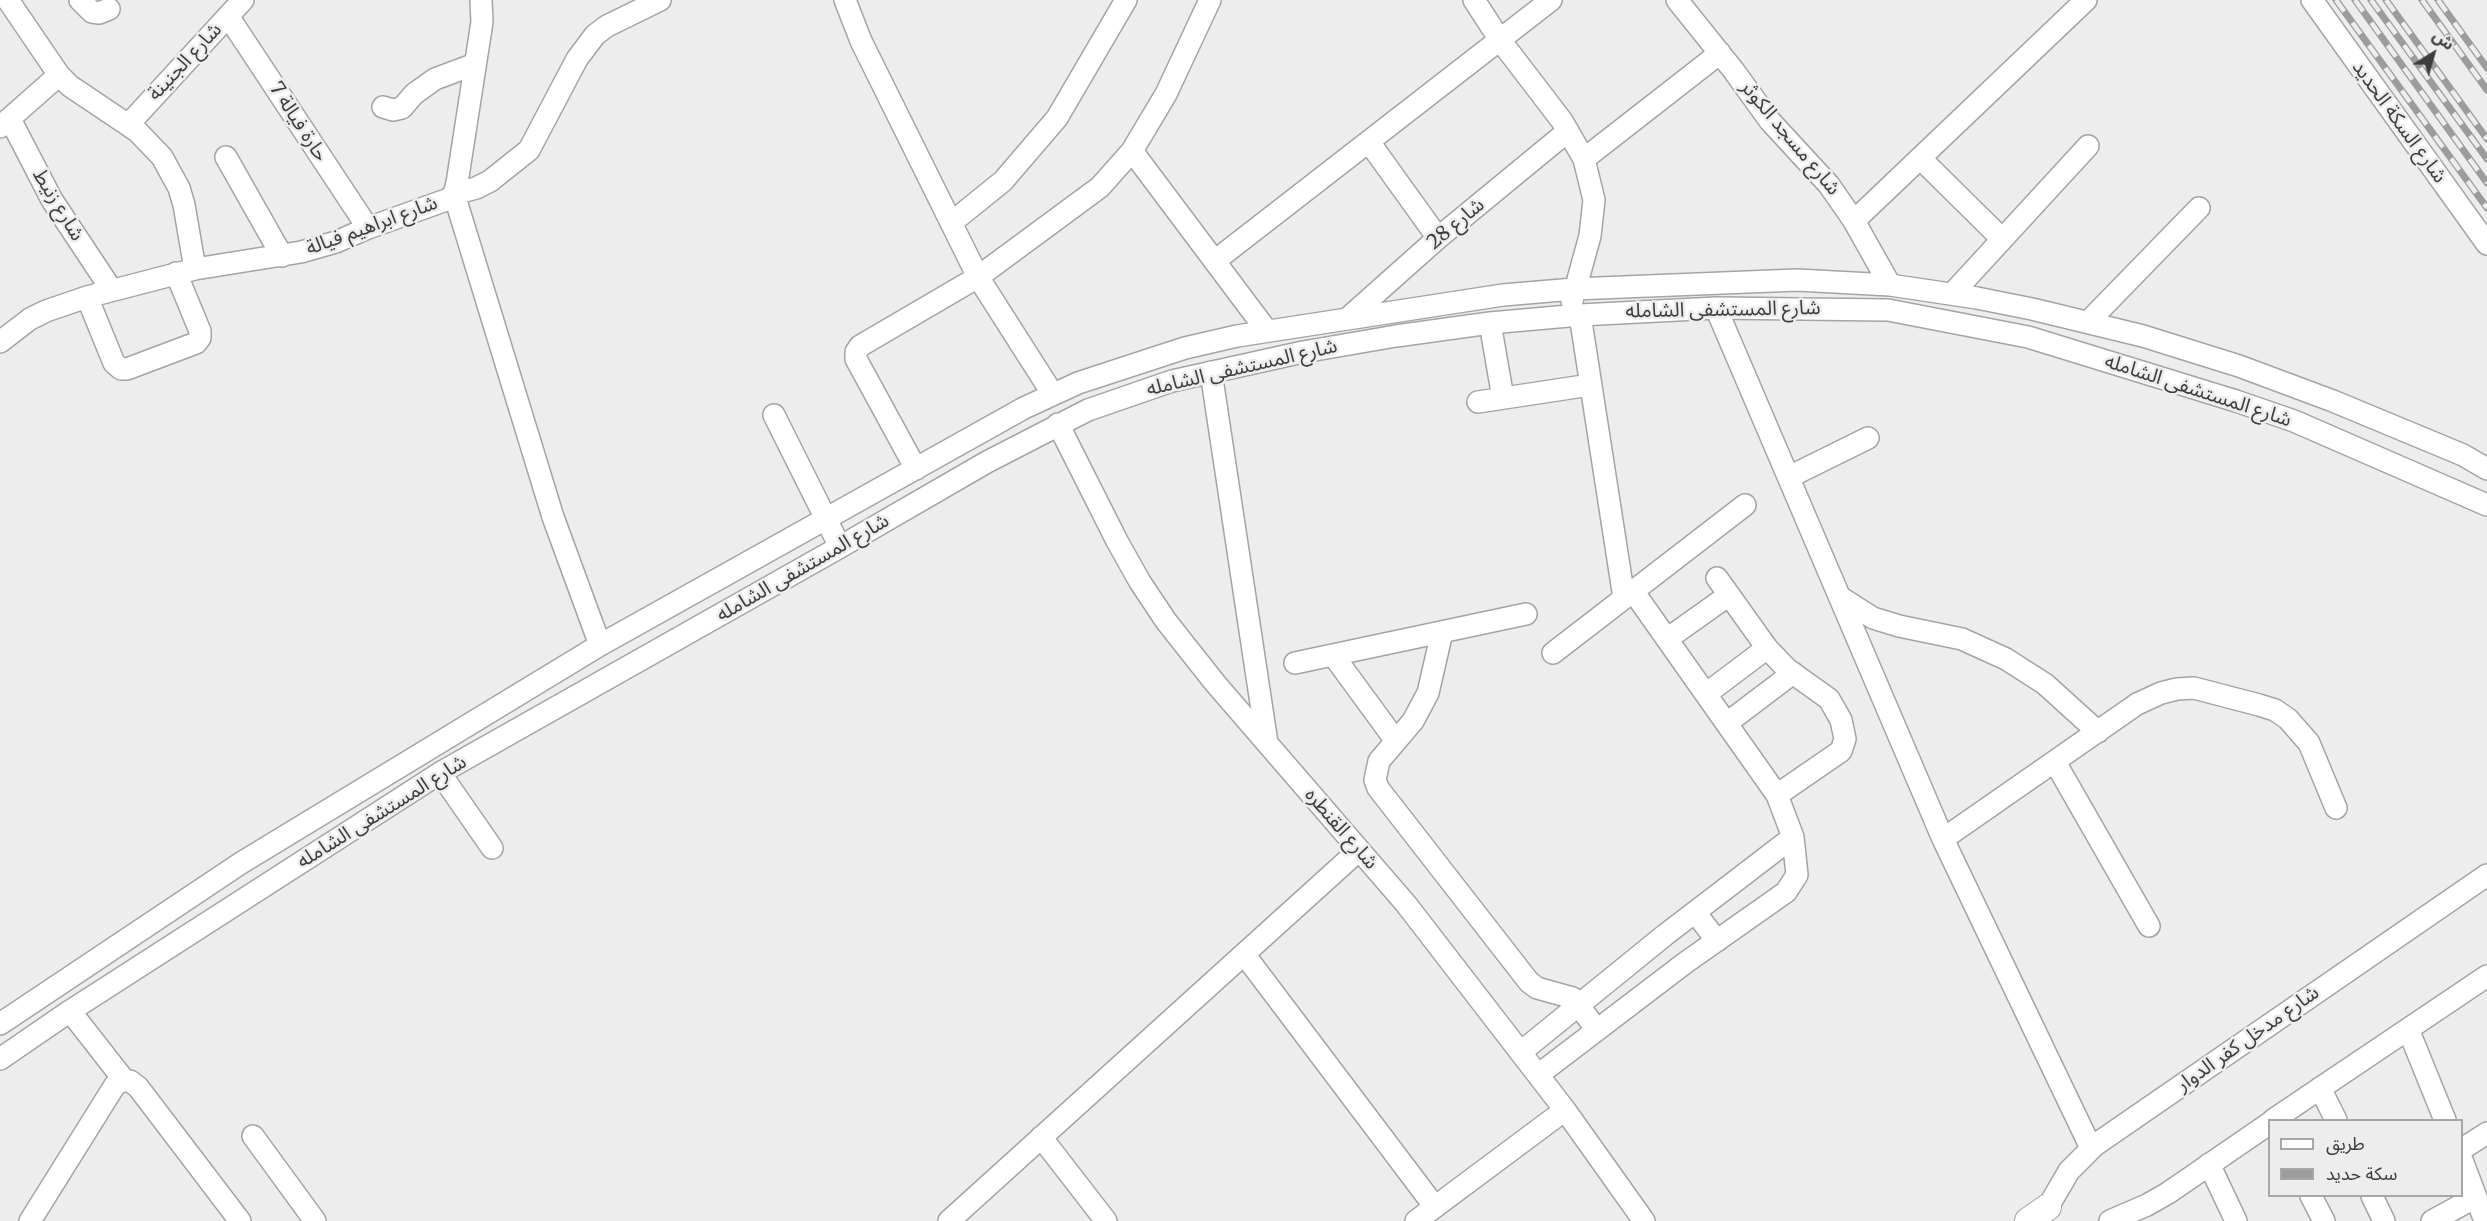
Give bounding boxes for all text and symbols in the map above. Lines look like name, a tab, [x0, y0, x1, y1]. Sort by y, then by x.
street label: شارع الجنينة	[143, 18, 227, 106]
north arrow	[2403, 24, 2463, 84]
text: ش	[2429, 25, 2459, 54]
street label: شارع السكة الحديد	[2347, 56, 2451, 188]
street label: شارع مسجد الكوثر	[1735, 76, 1845, 200]
street label: حارة فيالة 7	[263, 78, 333, 166]
street label: شارع زنيط	[27, 165, 89, 245]
street label: شارع ابراهيم فيالة	[303, 191, 441, 261]
street label: شارع 28	[1423, 193, 1489, 255]
street label: شارع المستشفى الشامله	[1625, 296, 1821, 324]
street label: شارع المستشفى الشامله	[1144, 334, 1340, 402]
street label: شارع المستشفى الشامله	[2102, 349, 2294, 433]
street label: شارع المستشفى الشامله	[713, 509, 893, 627]
street label: شارع المستشفى الشامله	[293, 750, 471, 874]
street label: شارع القنطره	[1299, 783, 1383, 875]
street label: شارع مدخل كفر الدوار	[2172, 981, 2324, 1097]
legend	[2268, 1119, 2463, 1197]
text: طريق	[2326, 1132, 2365, 1155]
text: سكة حديد	[2326, 1162, 2397, 1185]

